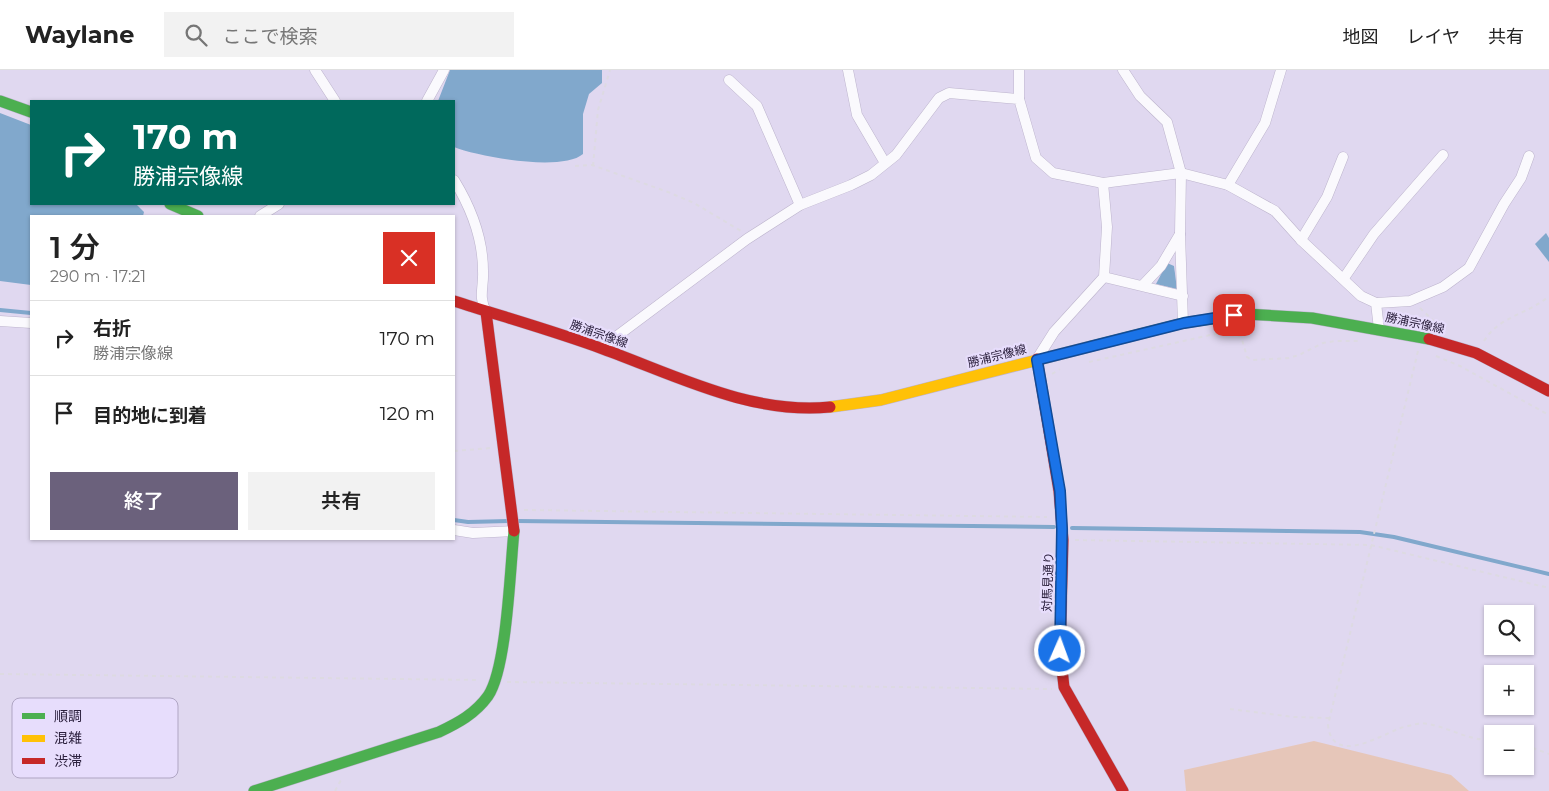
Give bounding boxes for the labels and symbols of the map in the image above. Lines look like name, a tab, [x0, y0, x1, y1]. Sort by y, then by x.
pin	[1213, 294, 1255, 336]
street label: 勝浦宗像線	[1384, 309, 1446, 336]
street label: 勝浦宗像線	[568, 317, 630, 350]
street label: 勝浦宗像線	[966, 341, 1028, 370]
street label: 対馬見通り	[1039, 552, 1056, 612]
position arrow	[1033, 624, 1085, 676]
legend	[12, 698, 178, 778]
text: 順調	[54, 707, 82, 725]
text: 混雑	[54, 729, 82, 747]
text: 渋滞	[54, 752, 82, 770]

